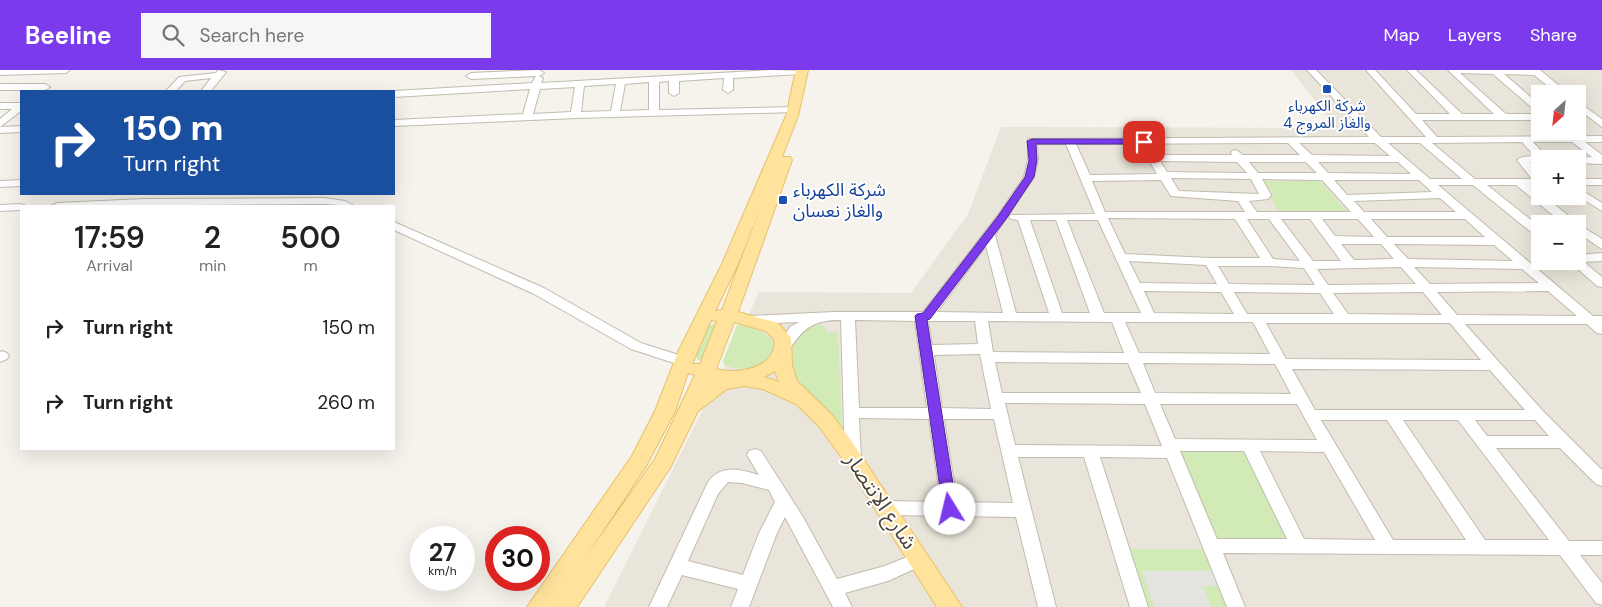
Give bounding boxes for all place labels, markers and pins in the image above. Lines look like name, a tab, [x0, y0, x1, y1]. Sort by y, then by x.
marker: شركة الكهرباء والغاز المروج 4	[1321, 83, 1333, 95]
place label: شركة الكهرباء والغاز المروج 4	[1283, 96, 1371, 135]
pin	[1123, 121, 1165, 163]
place label: شركة الكهرباء والغاز نعسان	[793, 178, 886, 223]
marker: شركة الكهرباء والغاز نعسان	[777, 194, 789, 206]

